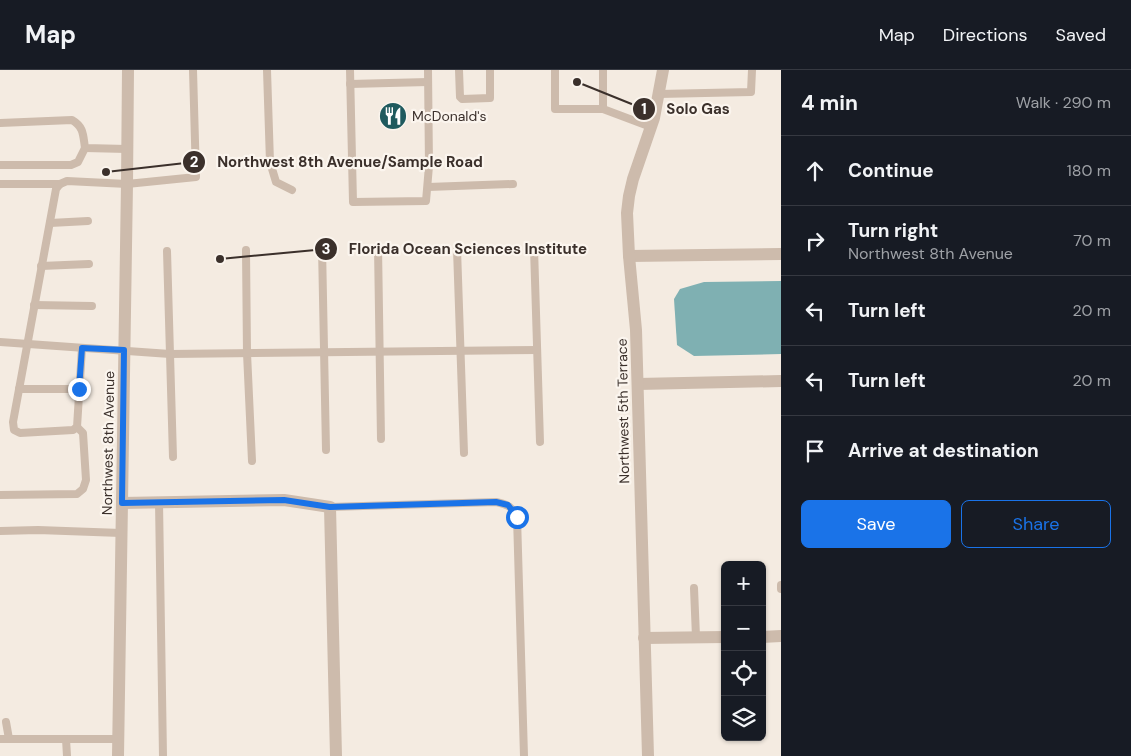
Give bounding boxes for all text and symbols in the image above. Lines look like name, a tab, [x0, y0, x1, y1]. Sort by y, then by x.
text: Map	[25, 19, 76, 50]
text: Map	[879, 23, 915, 47]
text: Directions	[943, 23, 1028, 47]
text: Saved	[1056, 23, 1106, 47]
text: 4 min	[801, 89, 858, 117]
text: Walk · 290 m	[1016, 92, 1111, 113]
callout: Solo Gas	[632, 94, 740, 124]
text: 1	[641, 99, 647, 119]
text: Solo Gas	[666, 99, 730, 119]
restaurant icon: McDonald's	[378, 101, 408, 131]
place label: McDonald's	[412, 107, 487, 125]
callout: Northwest 8th Avenue/Sample Road	[182, 147, 493, 177]
text: 2	[190, 152, 199, 172]
text: Northwest 8th Avenue/Sample Road	[217, 152, 483, 172]
icon: ahead	[801, 157, 829, 185]
text: Continue	[848, 158, 934, 183]
text: 180 m	[1067, 160, 1111, 181]
text: Turn right	[848, 218, 938, 243]
icon: right	[801, 227, 829, 255]
text: 70 m	[1073, 230, 1111, 251]
callout: Florida Ocean Sciences Institute	[314, 234, 597, 264]
text: 3	[321, 239, 331, 259]
text: Florida Ocean Sciences Institute	[349, 239, 587, 259]
text: Northwest 8th Avenue	[848, 243, 1013, 264]
icon: left	[801, 297, 829, 325]
text: Turn left	[848, 298, 926, 323]
text: 20 m	[1072, 300, 1111, 321]
street label: Northwest 5th Terrace	[613, 338, 633, 484]
icon: left	[801, 367, 829, 395]
text: Turn left	[848, 368, 926, 393]
text: 20 m	[1072, 370, 1111, 391]
street label: Northwest 8th Avenue	[98, 371, 118, 515]
route end	[68, 378, 91, 401]
icon: arrive	[801, 437, 829, 465]
text: Arrive at destination	[848, 438, 1039, 463]
button: Save	[801, 500, 951, 548]
button: Share	[961, 500, 1111, 548]
route start	[506, 506, 529, 529]
map controls	[721, 561, 766, 741]
button: +	[721, 561, 766, 606]
button: −	[721, 606, 766, 651]
button: locate	[721, 651, 766, 696]
button: layers	[721, 696, 766, 741]

